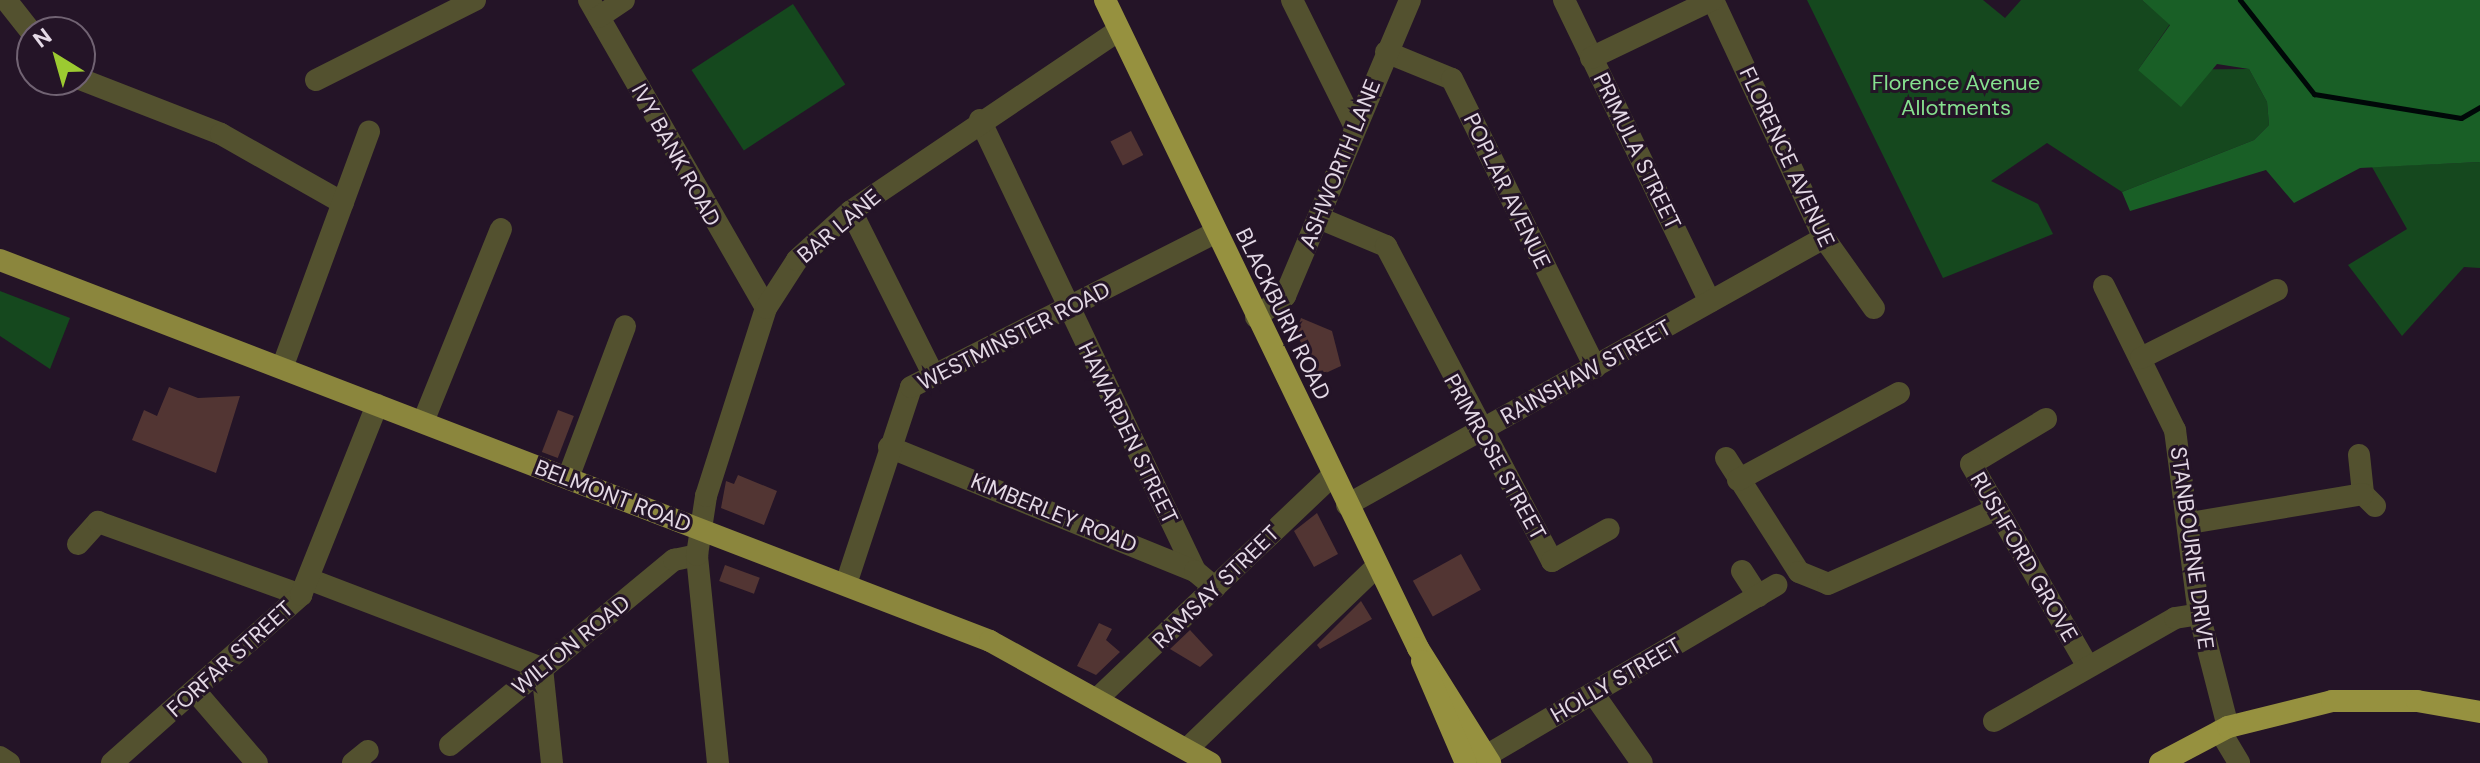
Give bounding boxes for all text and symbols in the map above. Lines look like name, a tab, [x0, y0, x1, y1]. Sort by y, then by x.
north arrow	[16, 16, 96, 96]
text: N	[27, 22, 58, 54]
street label: FLORENCE AVENUE	[1734, 63, 1840, 251]
street label: PRIMULA STREET	[1588, 68, 1686, 234]
park label: Florence Avenue Allotments	[1872, 69, 2040, 120]
street label: ASHWORTH LANE	[1294, 76, 1386, 252]
street label: IVY BANK ROAD	[626, 79, 726, 231]
street label: POPLAR AVENUE	[1458, 109, 1556, 273]
street label: BAR LANE	[792, 184, 886, 268]
street label: BLACKBURN ROAD	[1230, 224, 1336, 404]
street label: WESTMINSTER ROAD	[914, 276, 1114, 396]
street label: RAINSHAW STREET	[1496, 314, 1676, 430]
street label: HAWARDEN STREET	[1072, 338, 1184, 528]
street label: PRIMROSE STREET	[1438, 369, 1552, 545]
street label: STANBOURNE DRIVE	[2165, 445, 2219, 651]
street label: BELMONT ROAD	[531, 454, 695, 538]
street label: KIMBERLEY ROAD	[967, 468, 1141, 558]
street label: RUSHFORD GROVE	[1965, 468, 2083, 646]
street label: RAMSAY STREET	[1147, 520, 1285, 654]
street label: WILTON ROAD	[507, 589, 635, 701]
street label: FORFAR STREET	[161, 595, 299, 723]
street label: HOLLY STREET	[1546, 632, 1686, 728]

